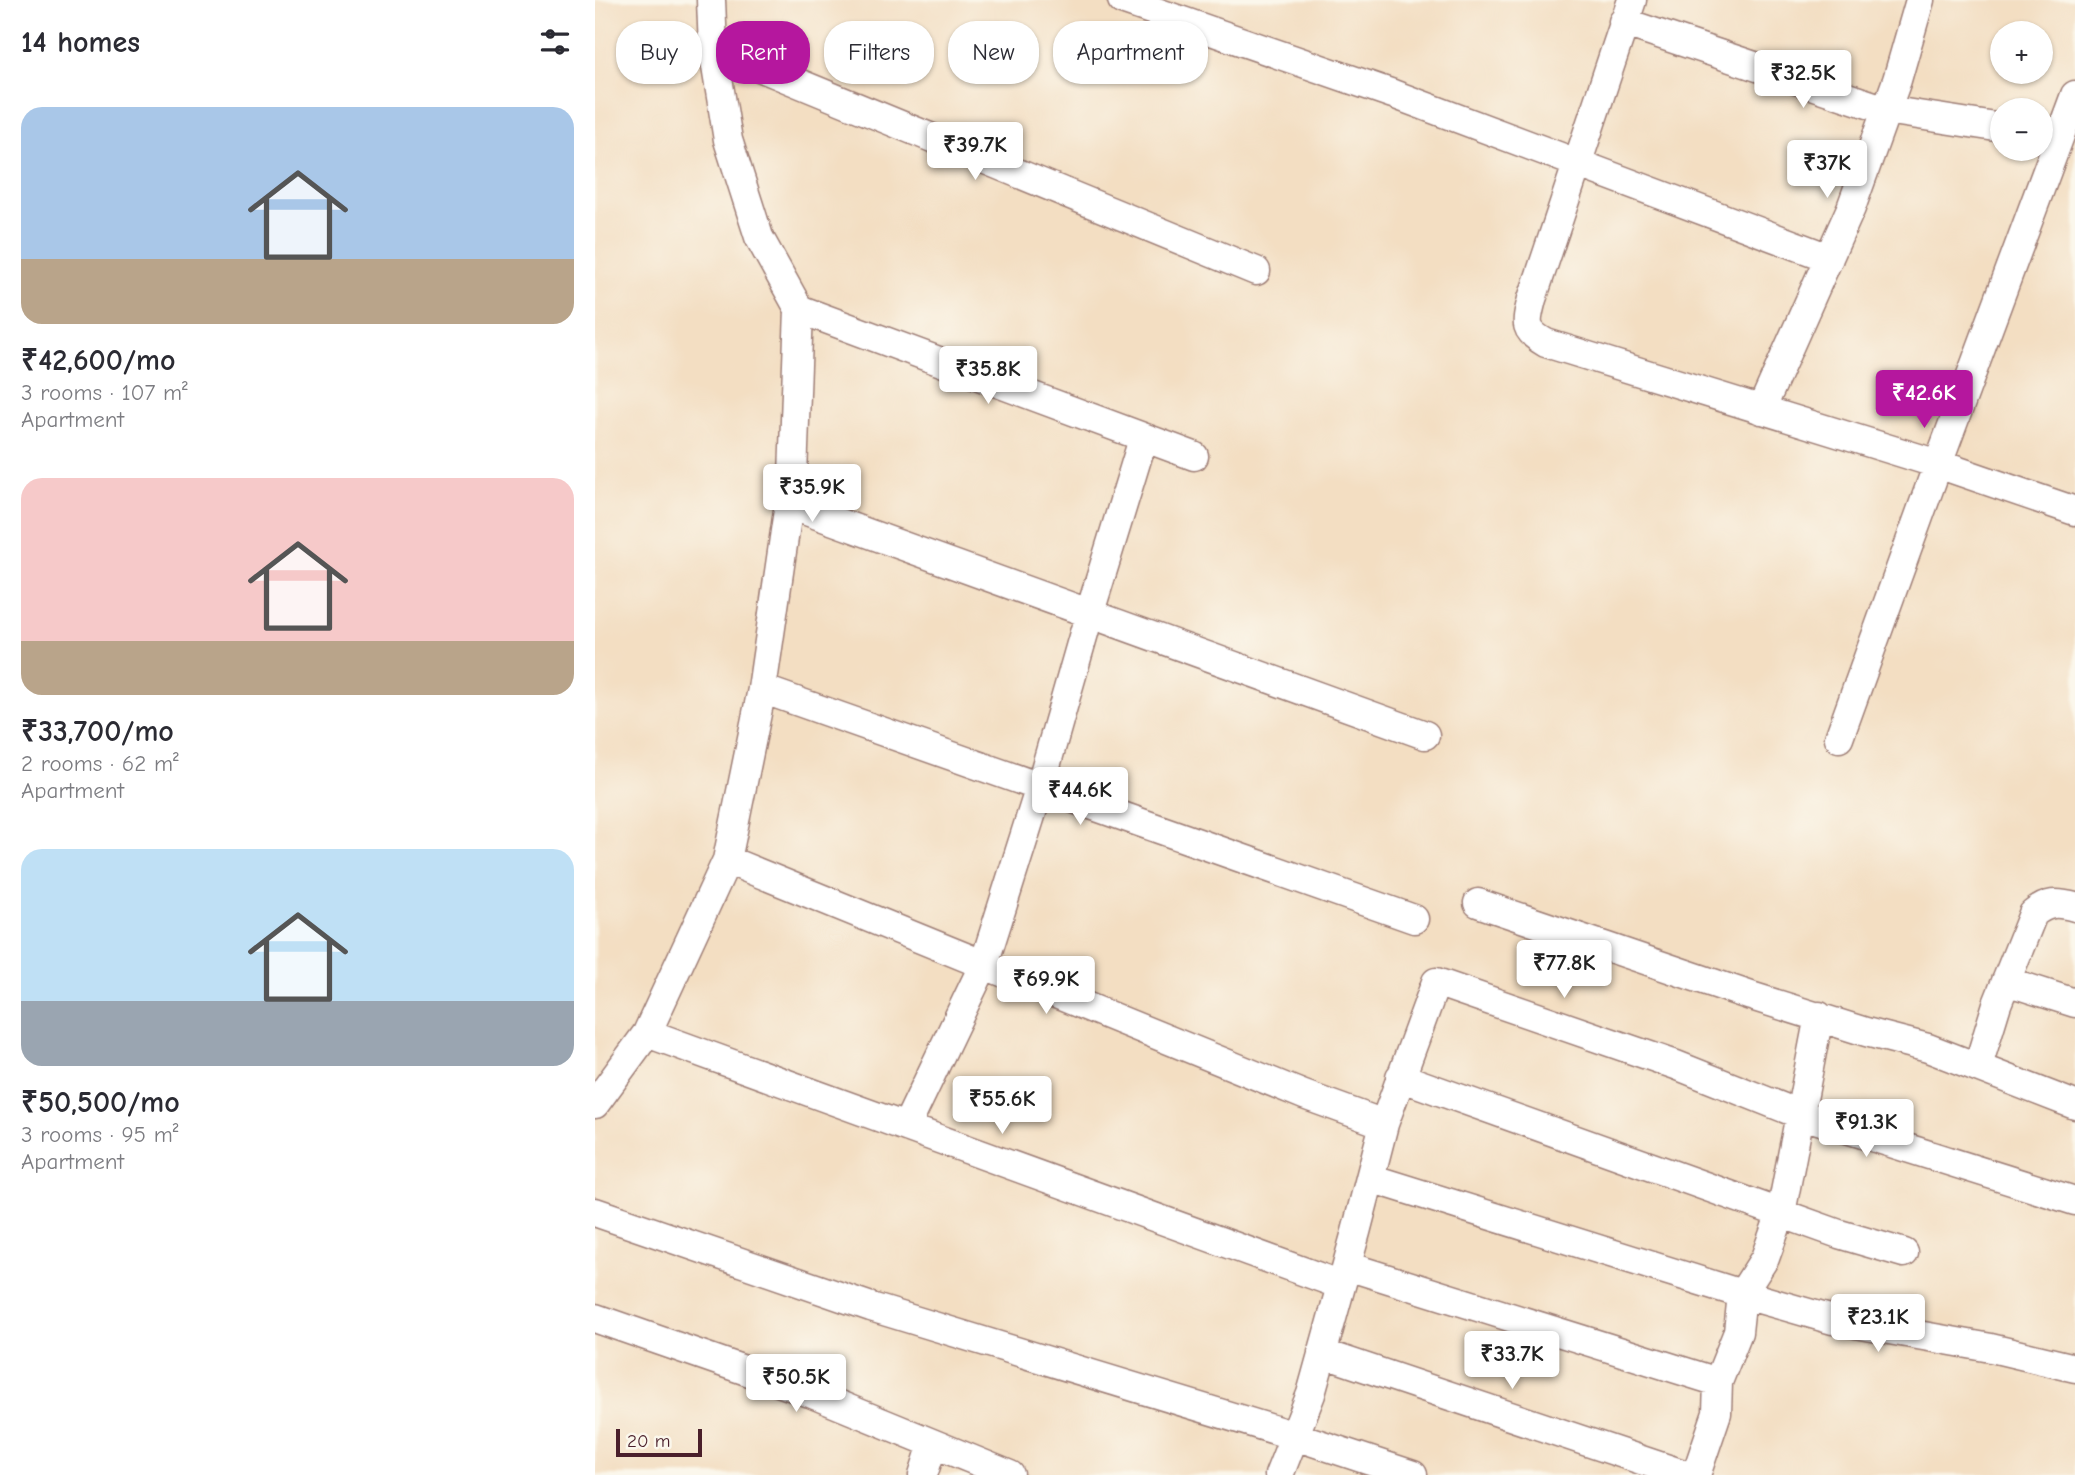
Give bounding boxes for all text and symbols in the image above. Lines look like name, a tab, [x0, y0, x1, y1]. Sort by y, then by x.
chip: Buy	[616, 21, 702, 84]
chip: Rent	[716, 21, 810, 84]
chip: Filters	[824, 21, 934, 84]
chip: New	[948, 21, 1039, 84]
chip: Apartment	[1053, 21, 1208, 84]
map controls	[1990, 21, 2053, 161]
button: +	[1990, 21, 2053, 84]
icon: filters	[536, 23, 574, 61]
text: 14 homes	[21, 25, 140, 60]
pin: ₹32.5K	[1746, 50, 1860, 110]
text: ₹32.5K	[1770, 59, 1836, 86]
button: −	[1990, 98, 2053, 161]
pin: ₹39.7K	[918, 122, 1032, 182]
text: ₹39.7K	[943, 131, 1007, 158]
pin: ₹37K	[1786, 140, 1868, 200]
text: ₹37K	[1803, 149, 1851, 176]
icon: home	[235, 152, 361, 278]
text: ₹42,600/mo	[21, 343, 175, 378]
pin: ₹35.8K	[931, 346, 1045, 406]
text: ₹35.8K	[955, 355, 1021, 382]
pin: ₹42.6K	[1867, 370, 1981, 430]
text: 3 rooms · 107 m²	[21, 379, 188, 406]
text: ₹42.6K	[1892, 379, 1956, 406]
text: Apartment	[21, 406, 124, 433]
pin: ₹35.9K	[755, 464, 869, 524]
text: ₹35.9K	[779, 473, 845, 500]
icon: home	[235, 523, 361, 649]
text: ₹33,700/mo	[21, 714, 174, 749]
text: 2 rooms · 62 m²	[21, 750, 179, 777]
pin: ₹44.6K	[1023, 768, 1137, 827]
text: ₹44.6K	[1048, 776, 1112, 803]
text: Apartment	[21, 777, 124, 804]
icon: home	[235, 894, 361, 1020]
pin: ₹77.8K	[1507, 940, 1621, 1000]
text: ₹77.8K	[1533, 949, 1595, 976]
pin: ₹69.9K	[989, 956, 1103, 1016]
text: ₹69.9K	[1013, 965, 1079, 992]
pin: ₹55.6K	[945, 1076, 1059, 1136]
text: ₹50,500/mo	[21, 1085, 180, 1120]
text: ₹55.6K	[969, 1085, 1035, 1112]
pin: ₹91.3K	[1809, 1100, 1923, 1159]
text: ₹91.3K	[1835, 1108, 1897, 1135]
text: 3 rooms · 95 m²	[21, 1121, 179, 1148]
text: Apartment	[21, 1148, 124, 1175]
pin: ₹23.1K	[1821, 1294, 1935, 1354]
text: ₹23.1K	[1847, 1303, 1909, 1330]
pin: ₹33.7K	[1455, 1332, 1569, 1391]
text: ₹33.7K	[1480, 1340, 1544, 1367]
pin: ₹50.5K	[739, 1354, 853, 1414]
text: ₹50.5K	[762, 1363, 830, 1390]
scale bar	[616, 1426, 702, 1458]
text: 20 m	[627, 1430, 671, 1452]

